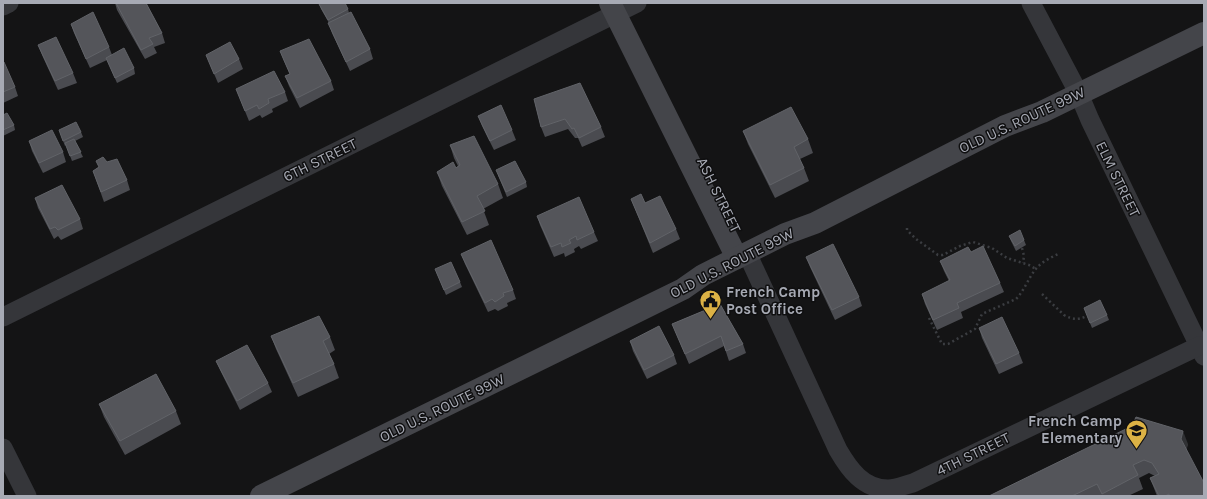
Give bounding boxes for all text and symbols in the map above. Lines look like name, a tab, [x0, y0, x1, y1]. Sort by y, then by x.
street label: OLD U.S. ROUTE 99W	[956, 83, 1088, 157]
street label: 6TH STREET	[280, 134, 360, 186]
street label: ELM STREET	[1092, 138, 1144, 220]
street label: ASH STREET	[693, 154, 745, 236]
street label: OLD U.S. ROUTE 99W	[667, 224, 798, 302]
place label: French Camp Post Office	[726, 283, 820, 318]
public building icon: French Camp Post Office	[697, 288, 723, 321]
street label: OLD U.S. ROUTE 99W	[377, 370, 508, 446]
place label: French Camp Elementary	[1028, 412, 1122, 447]
school or university icon: French Camp Elementary	[1124, 417, 1150, 450]
street label: 4TH STREET	[933, 428, 1013, 480]

